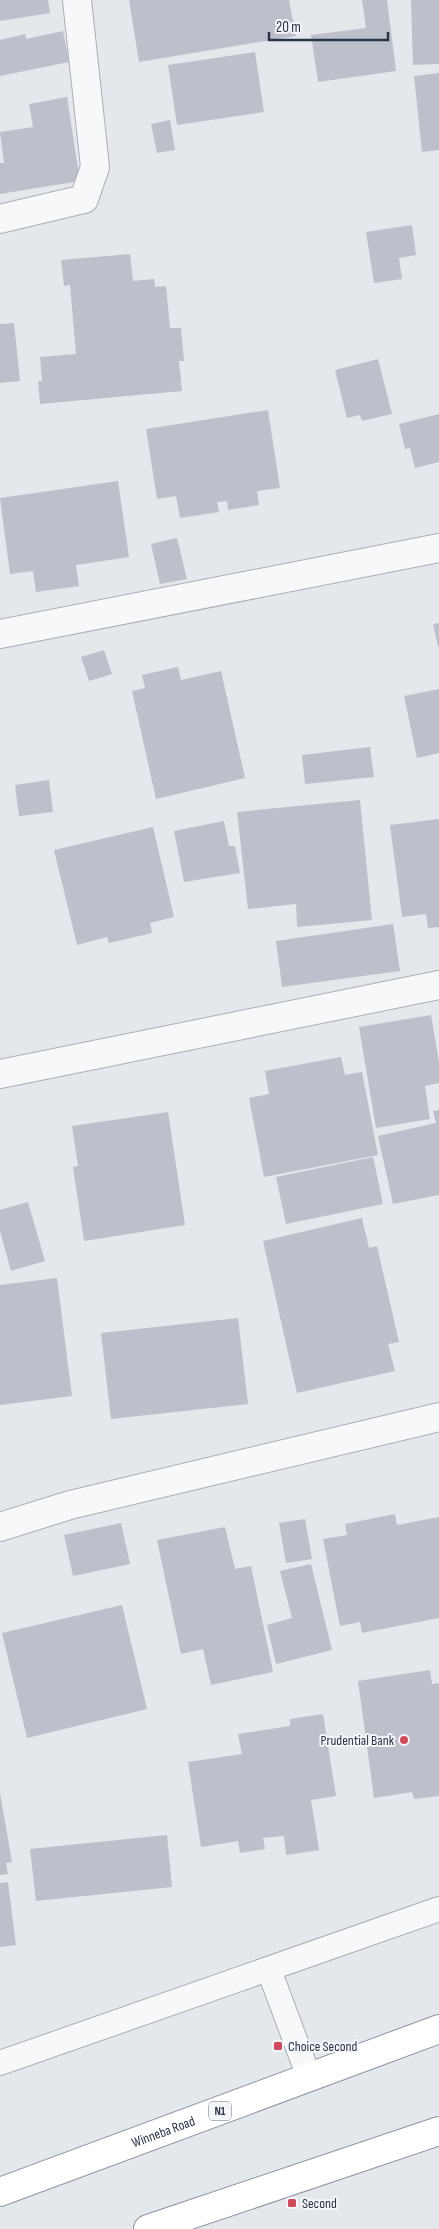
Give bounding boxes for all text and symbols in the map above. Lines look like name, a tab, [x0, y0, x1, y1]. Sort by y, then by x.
scale bar	[269, 10, 388, 42]
text: 20 m	[276, 18, 301, 37]
place label: Prudential Bank	[321, 1732, 395, 1749]
marker: Prudential Bank	[398, 1734, 410, 1746]
place label: Choice Second	[288, 2038, 358, 2055]
marker: Choice Second	[272, 2040, 284, 2052]
road number: N1	[209, 2102, 231, 2120]
street label: Winneba Road	[129, 2112, 197, 2151]
place label: Second	[302, 2195, 337, 2212]
marker: Second	[286, 2197, 298, 2209]

